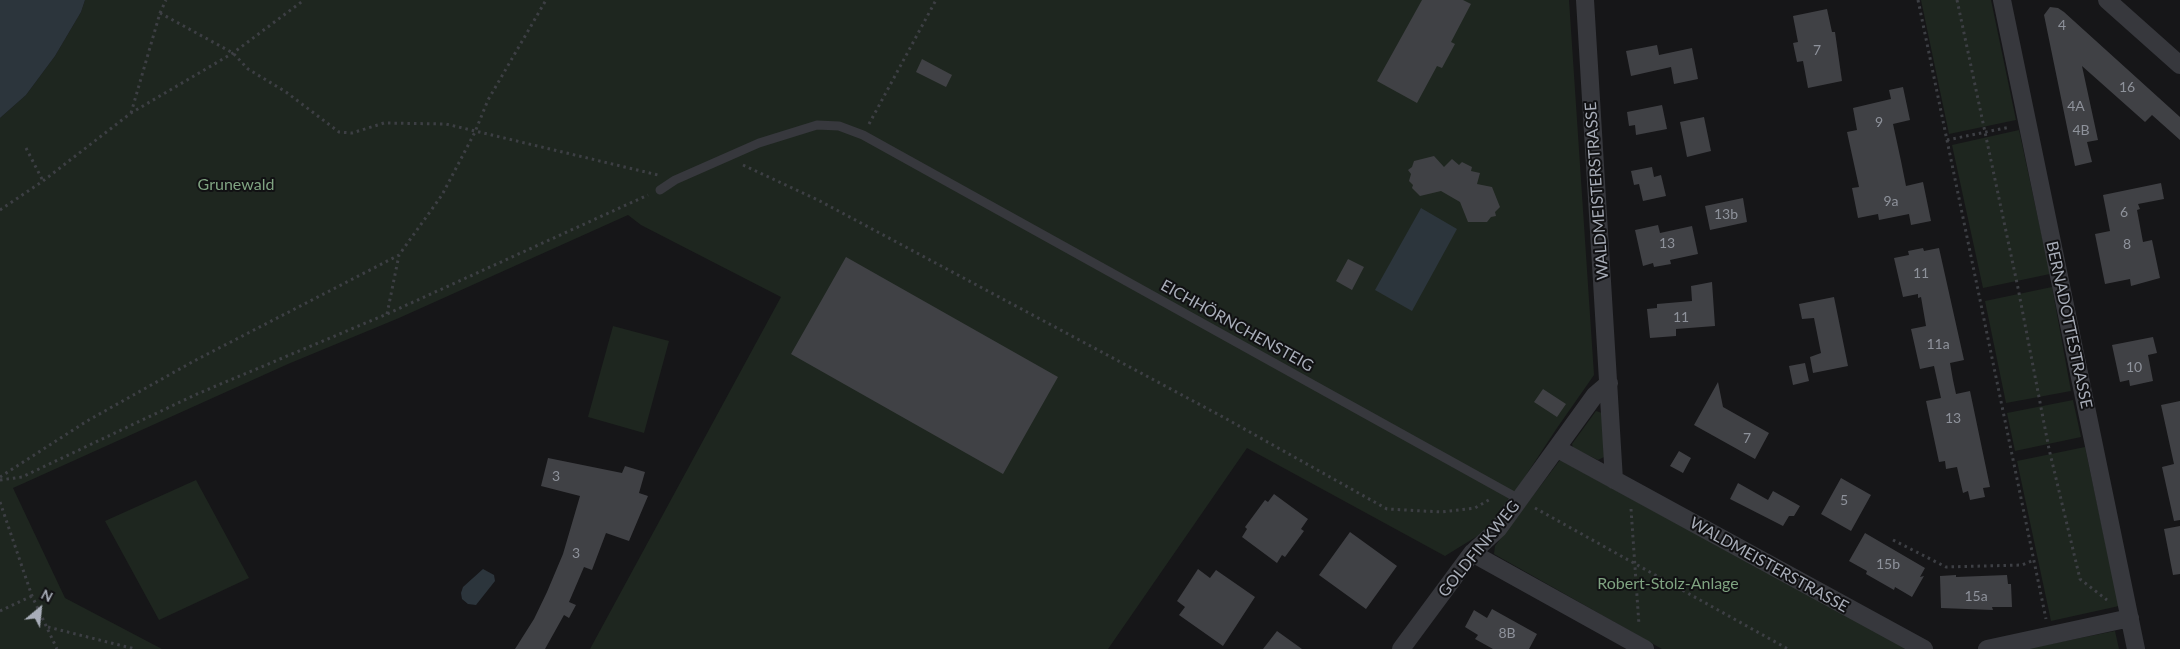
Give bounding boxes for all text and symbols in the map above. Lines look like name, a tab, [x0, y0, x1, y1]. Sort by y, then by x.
house number: 4	[2058, 17, 2066, 33]
house number: 7	[1813, 42, 1821, 58]
house number: 16	[2119, 79, 2135, 95]
house number: 4A	[2067, 98, 2085, 114]
street label: WALDMEISTERSTRASSE	[1581, 101, 1613, 281]
house number: 9	[1875, 114, 1883, 130]
house number: 4B	[2072, 122, 2090, 138]
park label: Grunewald	[198, 175, 274, 195]
house number: 9a	[1883, 193, 1899, 209]
house number: 6	[2120, 204, 2128, 220]
house number: 13b	[1714, 206, 1738, 222]
house number: 13	[1659, 235, 1675, 251]
house number: 8	[2123, 236, 2131, 252]
street label: BERNADOTTESTRASSE	[2042, 239, 2096, 411]
house number: 11	[1913, 265, 1929, 281]
street label: EICHHÖRNCHENSTEIG	[1157, 276, 1317, 376]
house number: 11	[1673, 309, 1689, 325]
house number: 11a	[1926, 336, 1950, 352]
house number: 10	[2126, 359, 2142, 375]
house number: 13	[1945, 410, 1961, 426]
house number: 7	[1743, 430, 1751, 446]
house number: 3	[552, 468, 560, 484]
house number: 5	[1840, 492, 1848, 508]
street label: GOLDFINKWEG	[1434, 497, 1524, 601]
street label: WALDMEISTERSTRASSE	[1686, 513, 1852, 617]
house number: 3	[572, 545, 580, 561]
house number: 15b	[1876, 556, 1900, 572]
park label: Robert-Stolz-Anlage	[1597, 574, 1739, 594]
north arrow	[15, 584, 65, 634]
text: N	[39, 585, 56, 605]
house number: 15a	[1964, 588, 1988, 604]
house number: 8B	[1498, 625, 1516, 641]

